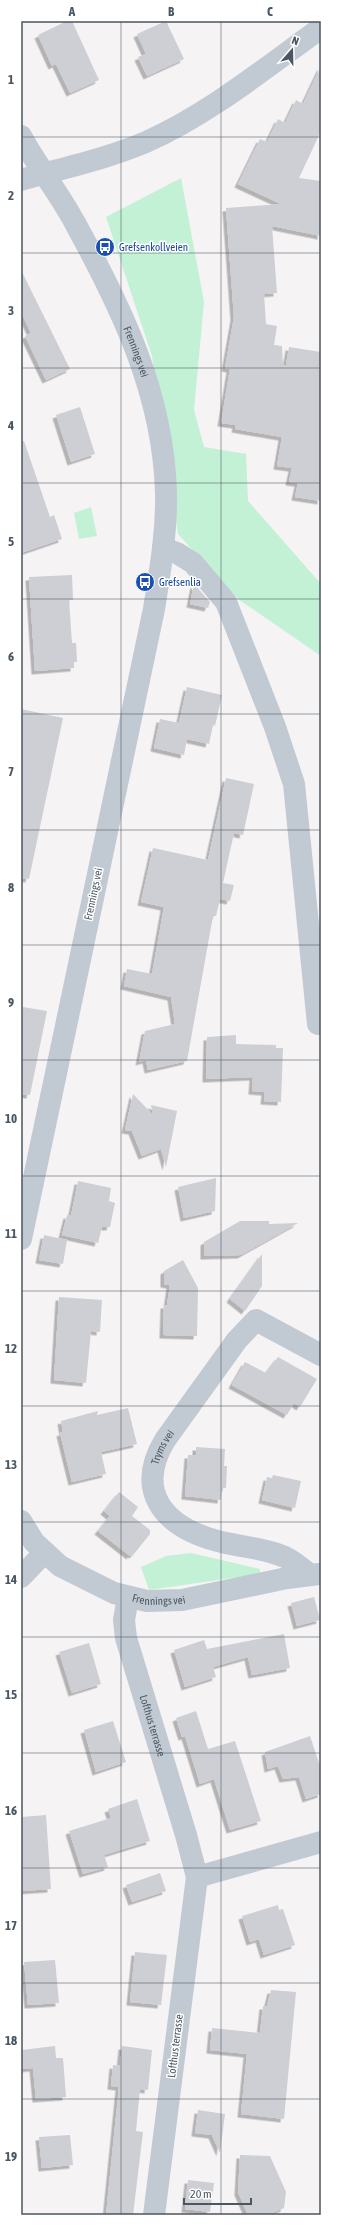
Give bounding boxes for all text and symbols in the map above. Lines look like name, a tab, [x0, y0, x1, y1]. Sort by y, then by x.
text: A	[68, 4, 76, 19]
text: B	[168, 4, 175, 19]
text: C	[267, 4, 273, 19]
north arrow	[272, 30, 312, 70]
text: N	[290, 34, 301, 47]
text: 1	[8, 72, 14, 87]
text: 2	[8, 188, 14, 203]
bus stop icon: Grefsenkollveien	[94, 236, 116, 258]
place label: Grefsenkollveien	[119, 241, 188, 253]
text: 3	[8, 303, 14, 318]
street label: Frennings vei	[121, 325, 151, 378]
text: 4	[7, 418, 14, 433]
text: 5	[8, 534, 14, 549]
bus stop icon: Grefsenlia	[134, 571, 156, 593]
place label: Grefsenlia	[159, 576, 201, 588]
text: 6	[8, 649, 14, 664]
text: 7	[8, 764, 14, 779]
street label: Frennings vei	[82, 867, 104, 921]
text: 8	[8, 880, 14, 895]
text: 9	[8, 995, 14, 1010]
text: 10	[5, 1111, 17, 1126]
text: 11	[5, 1226, 17, 1241]
text: 12	[5, 1341, 17, 1356]
street label: Tryms vei	[149, 1428, 176, 1466]
text: 13	[5, 1457, 17, 1472]
text: 14	[5, 1572, 17, 1587]
street label: Frennings vei	[131, 1592, 186, 1607]
text: 15	[5, 1687, 17, 1702]
street label: Lofthus terrasse	[138, 1693, 168, 1758]
text: 16	[5, 1803, 17, 1818]
text: 17	[5, 1918, 17, 1933]
street label: Lofthus terrasse	[165, 2014, 185, 2078]
text: 18	[5, 2033, 17, 2048]
text: 19	[5, 2149, 17, 2164]
scale bar	[184, 2180, 251, 2206]
text: 20 m	[190, 2187, 212, 2201]

